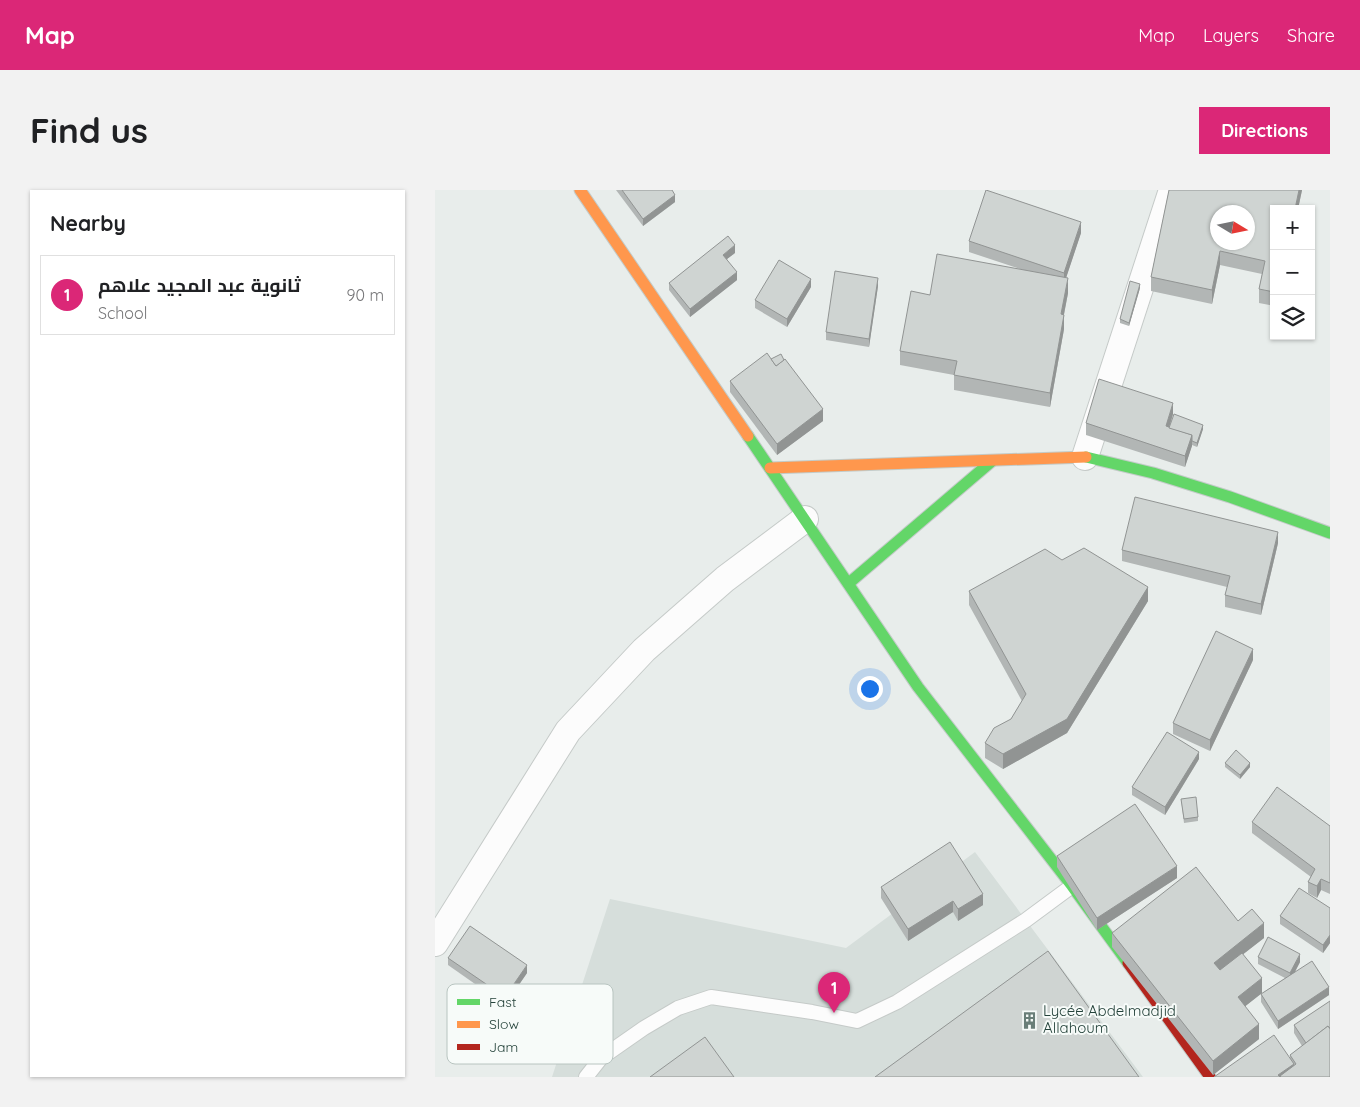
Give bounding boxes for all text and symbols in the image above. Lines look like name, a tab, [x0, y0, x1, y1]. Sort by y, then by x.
text: Map	[25, 20, 75, 50]
text: Map	[1138, 24, 1175, 47]
text: Layers	[1203, 24, 1259, 47]
text: Share	[1287, 24, 1335, 47]
button: Directions	[1199, 107, 1330, 154]
text: Find us	[30, 108, 148, 152]
north arrow	[1210, 205, 1255, 250]
map controls	[1270, 205, 1315, 340]
button: +	[1270, 205, 1315, 250]
text: Nearby	[50, 210, 126, 236]
button: −	[1270, 250, 1315, 295]
text: ثانوية عبد المجيد علاهم	[98, 273, 301, 297]
text: 1	[64, 285, 70, 305]
text: 90 m	[347, 285, 384, 305]
button: layers	[1270, 295, 1315, 340]
text: School	[98, 303, 147, 323]
your location	[857, 676, 883, 702]
pin: 1	[818, 972, 850, 1013]
legend	[447, 984, 613, 1064]
text: Fast	[489, 993, 517, 1011]
place label: Lycée Abdelmadjid Allahoum	[1043, 1001, 1176, 1037]
building icon: Lycée Abdelmadjid Allahoum	[1019, 1010, 1039, 1030]
text: Slow	[489, 1015, 519, 1033]
text: Jam	[489, 1038, 518, 1056]

